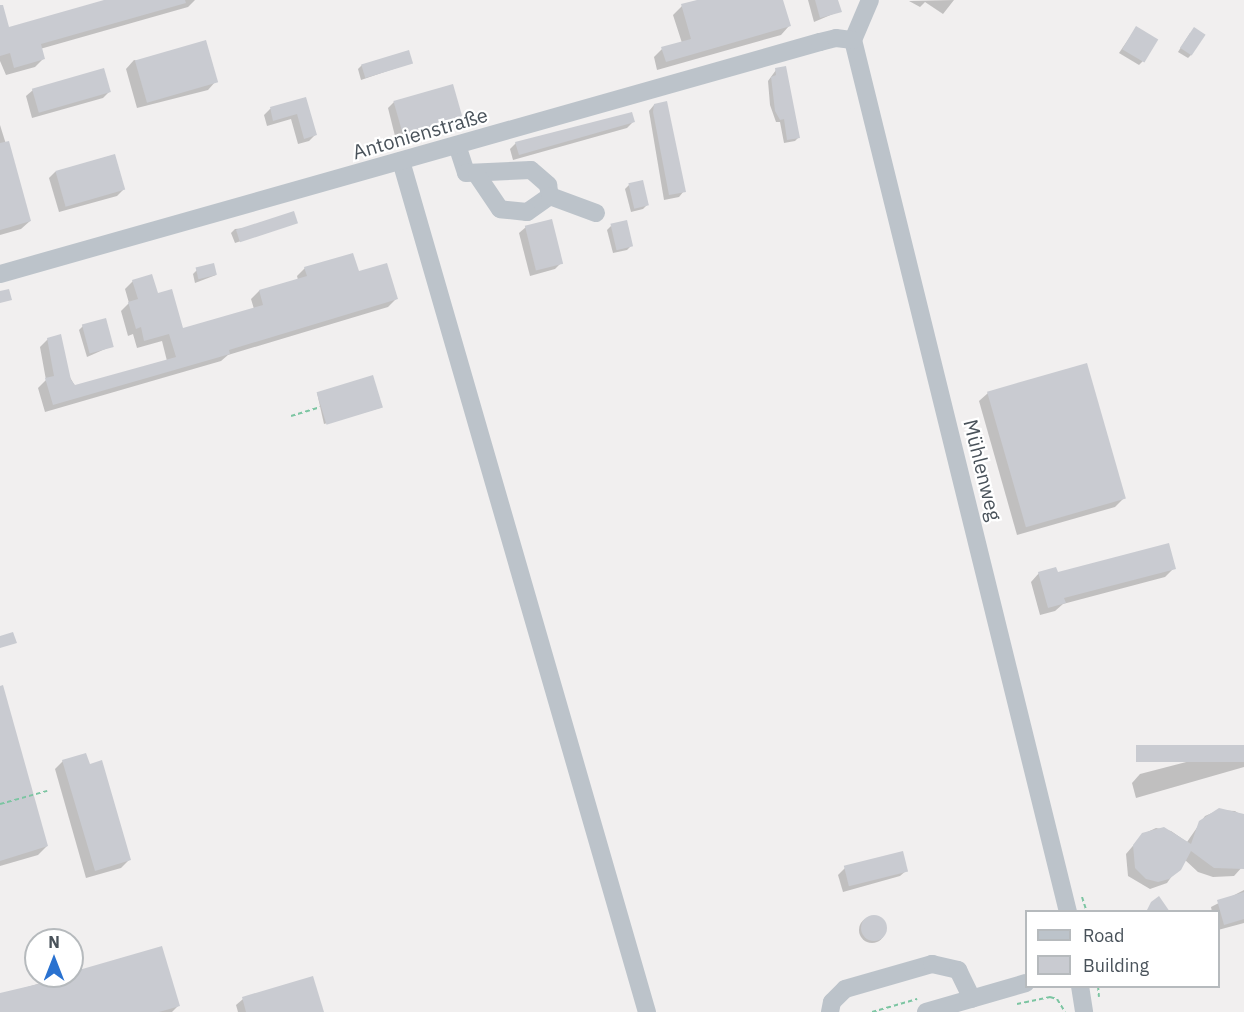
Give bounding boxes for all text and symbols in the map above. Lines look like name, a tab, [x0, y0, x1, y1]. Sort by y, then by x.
street label: Antonienstraße	[350, 102, 490, 164]
street label: Mühlenweg	[959, 417, 1007, 523]
legend	[1025, 910, 1220, 988]
text: Road	[1083, 924, 1124, 947]
north arrow	[24, 928, 84, 988]
text: N	[48, 932, 60, 952]
text: Building	[1083, 954, 1149, 977]

